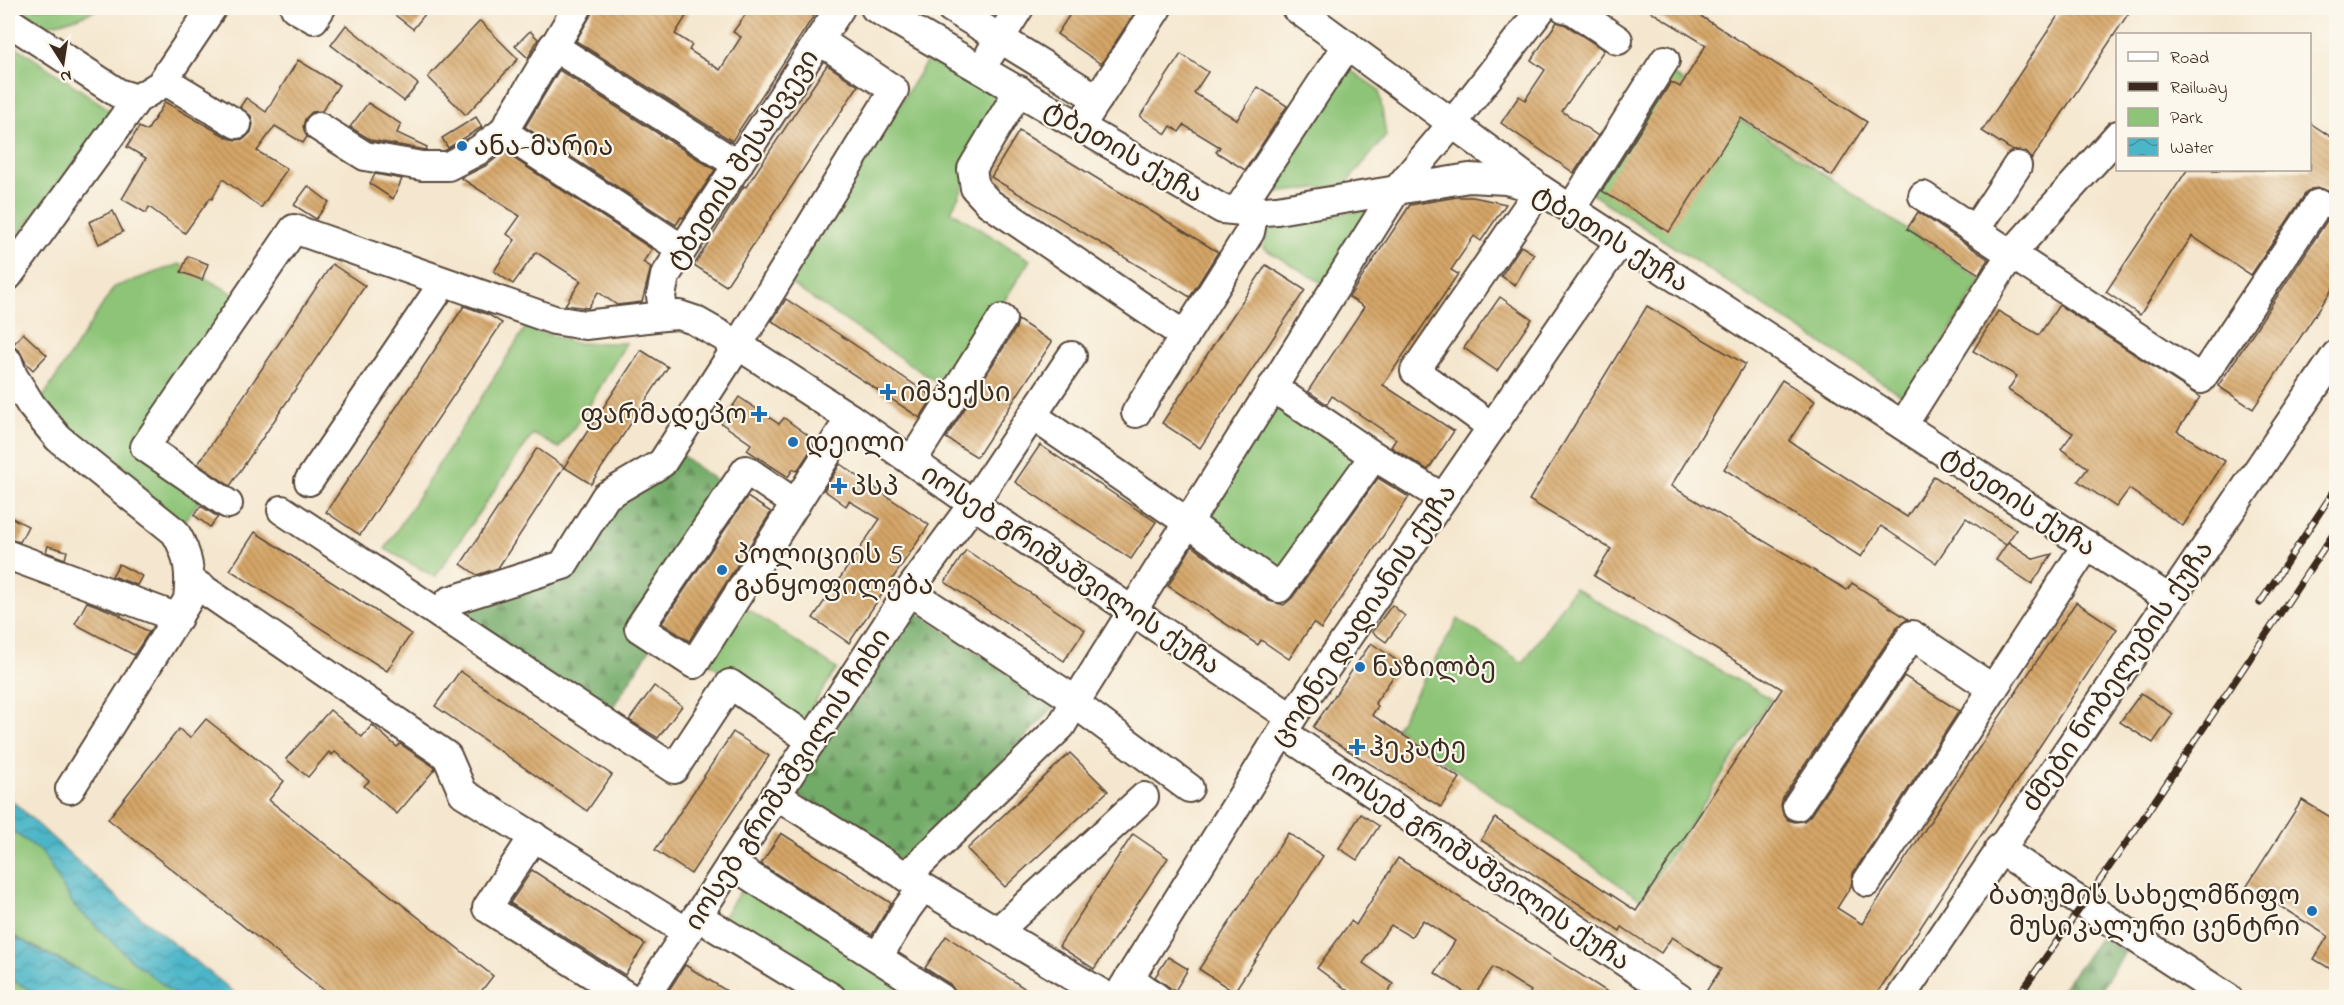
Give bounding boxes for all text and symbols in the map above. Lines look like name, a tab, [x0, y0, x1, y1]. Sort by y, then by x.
north arrow	[33, 33, 93, 93]
legend	[2116, 33, 2311, 171]
street label: ტბეთის შესახვევი	[658, 42, 830, 278]
text: Road	[2170, 46, 2209, 72]
text: N	[58, 63, 73, 89]
text: Railway	[2170, 76, 2227, 102]
street label: ტბეთის ქუჩა	[1036, 92, 1210, 215]
text: Park	[2170, 106, 2203, 132]
place label: ანა-მარია	[474, 129, 613, 168]
text: Water	[2170, 136, 2214, 162]
marker: ანა-მარია	[455, 139, 469, 153]
street label: ტბეთის ქუჩა	[1524, 176, 1696, 304]
place label: იმპექსი	[900, 375, 1010, 414]
marker: იმპექსი	[881, 385, 895, 399]
place label: ფარმადეპო	[580, 397, 747, 436]
marker: ფარმადეპო	[752, 407, 766, 421]
place label: დეილი	[805, 425, 905, 464]
marker: დეილი	[786, 435, 800, 449]
street label: ტბეთის ქუჩა	[1932, 438, 2103, 568]
street label: იოსებ გრიშაშვილის ქუჩა	[912, 456, 1227, 686]
place label: პსპ	[851, 469, 898, 508]
street label: ცოტნე დადიანის ქუჩა	[1262, 477, 1468, 756]
marker: პსპ	[832, 479, 846, 493]
street label: ძმები ნობელების ქუჩა	[2014, 534, 2225, 821]
place label: პოლიციის 5 განყოფილება	[734, 537, 933, 607]
marker: პოლიციის 5 განყოფილება	[715, 563, 729, 577]
street label: იოსებ გრიშაშვილის ჩიხი	[676, 621, 902, 939]
place label: ნაზილბე	[1372, 650, 1496, 689]
marker: ნაზილბე	[1353, 660, 1367, 674]
place label: ჰეკატე	[1369, 730, 1466, 769]
marker: ჰეკატე	[1350, 740, 1364, 754]
street label: იოსებ გრიშაშვილის ქუჩა	[1322, 752, 1637, 982]
place label: ბათუმის სახელმწიფო მუსიკალური ცენტრი	[1989, 878, 2300, 948]
marker: ბათუმის სახელმწიფო მუსიკალური ცენტრი	[2305, 904, 2319, 918]

